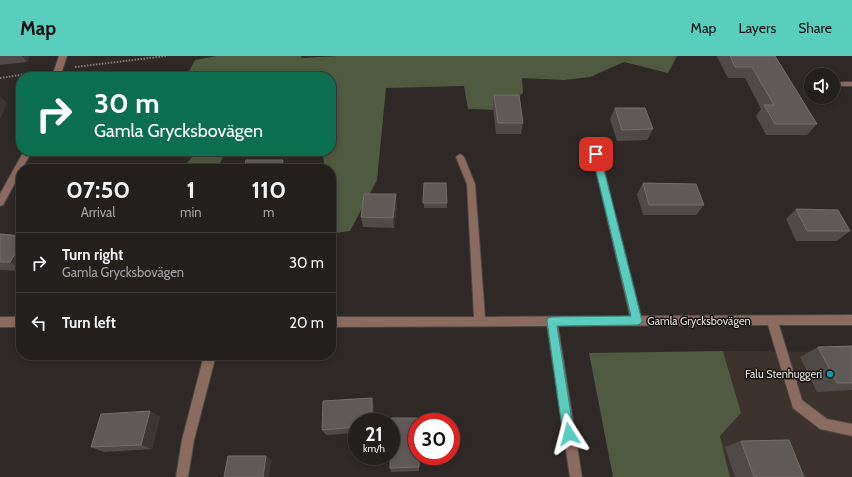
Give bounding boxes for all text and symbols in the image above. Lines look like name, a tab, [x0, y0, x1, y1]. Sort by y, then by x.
text: Map	[20, 17, 56, 40]
text: Map	[691, 19, 716, 37]
text: Layers	[738, 19, 776, 37]
text: Share	[798, 19, 832, 37]
map controls	[804, 68, 840, 104]
button: sound	[804, 68, 840, 104]
text: 30 m	[94, 86, 160, 120]
icon: right	[28, 88, 80, 140]
text: Gamla Grycksbovägen	[94, 120, 263, 142]
pin	[579, 137, 613, 171]
icon: arrive	[585, 143, 607, 165]
text: 07:50	[66, 175, 130, 204]
text: 1	[186, 175, 195, 204]
text: 110	[251, 175, 286, 204]
text: Arrival	[81, 204, 115, 220]
text: min	[180, 204, 202, 220]
text: m	[263, 204, 274, 220]
text: Turn right	[62, 246, 123, 264]
icon: right	[28, 252, 50, 274]
text: 30 m	[289, 254, 324, 272]
text: Gamla Grycksbovägen	[62, 264, 184, 280]
icon: left	[28, 312, 50, 334]
text: Turn left	[62, 314, 116, 332]
text: 20 m	[289, 314, 324, 332]
street label: Gamla Grycksbovägen	[647, 314, 751, 328]
place label: Falu Stenhuggeri	[745, 367, 822, 381]
marker: Falu Stenhuggeri	[825, 369, 835, 379]
speed limit sign: 30	[408, 413, 460, 465]
position arrow	[548, 413, 590, 455]
text: 21	[365, 422, 383, 446]
text: km/h	[363, 442, 385, 455]

